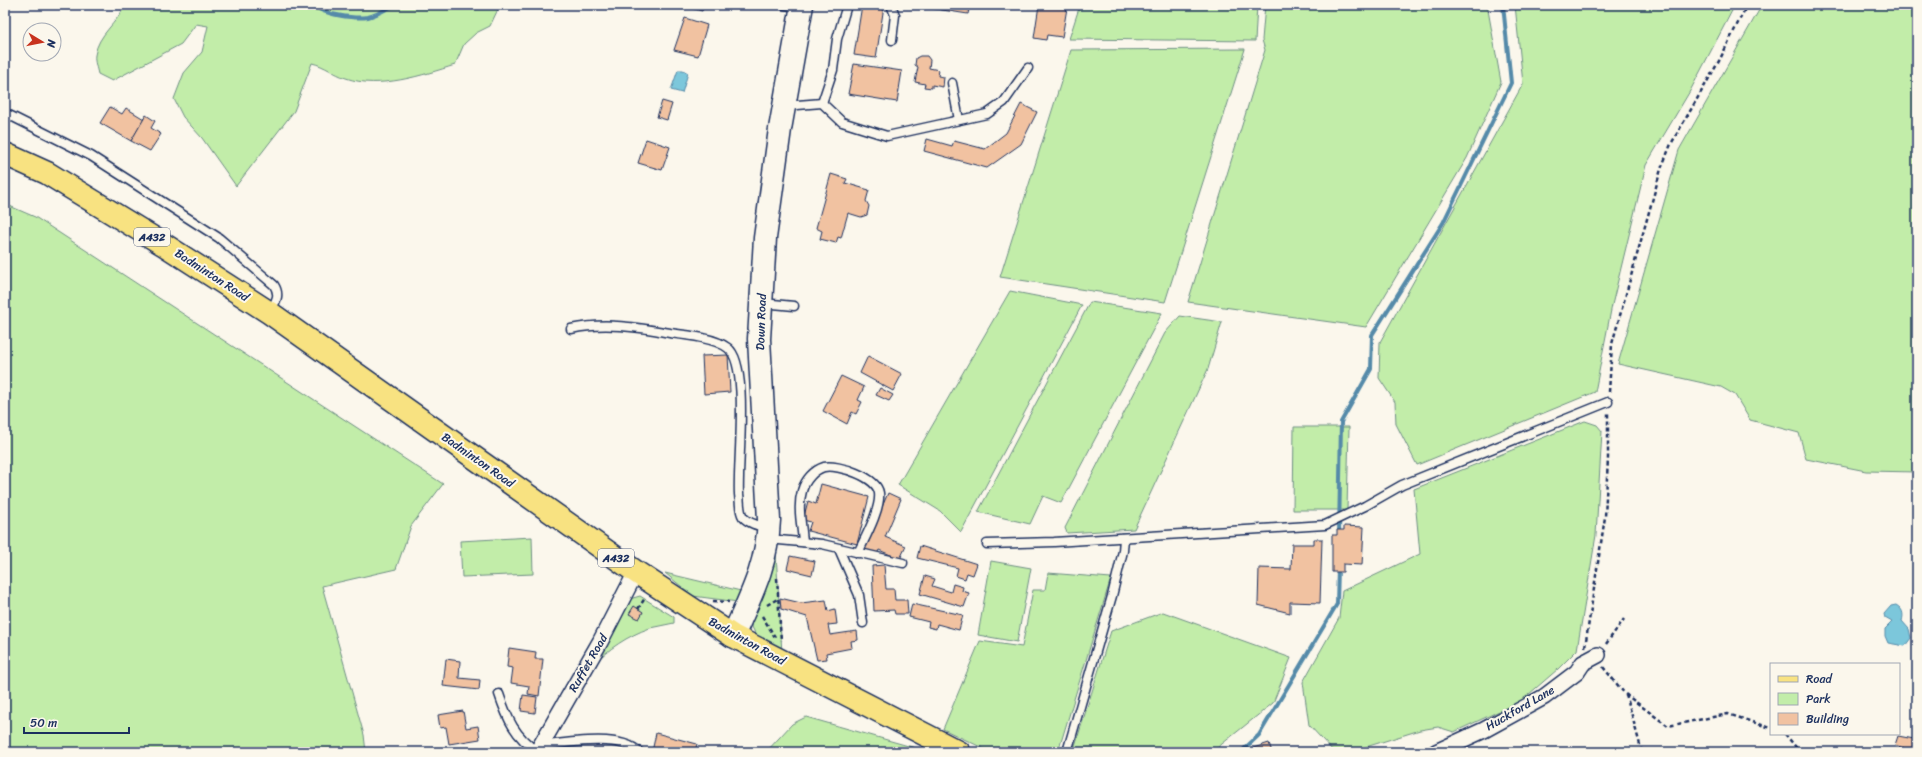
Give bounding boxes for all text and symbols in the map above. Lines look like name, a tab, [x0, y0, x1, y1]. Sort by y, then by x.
north arrow	[22, 22, 62, 62]
text: N	[41, 37, 62, 49]
road number: A432	[134, 228, 170, 246]
street label: Badminton Road	[170, 242, 254, 308]
street label: Down Road	[749, 293, 773, 351]
street label: Badminton Road	[437, 426, 520, 494]
road number: A432	[598, 549, 634, 567]
street label: Badminton Road	[704, 611, 790, 672]
street label: Ruffet Road	[562, 629, 614, 696]
legend	[1770, 663, 1900, 735]
text: Road	[1806, 668, 1833, 690]
street label: Huckford Lane	[1481, 679, 1559, 737]
text: Park	[1806, 688, 1831, 710]
text: Building	[1806, 708, 1849, 730]
scale bar	[24, 709, 129, 735]
text: 50 m	[30, 712, 57, 734]

